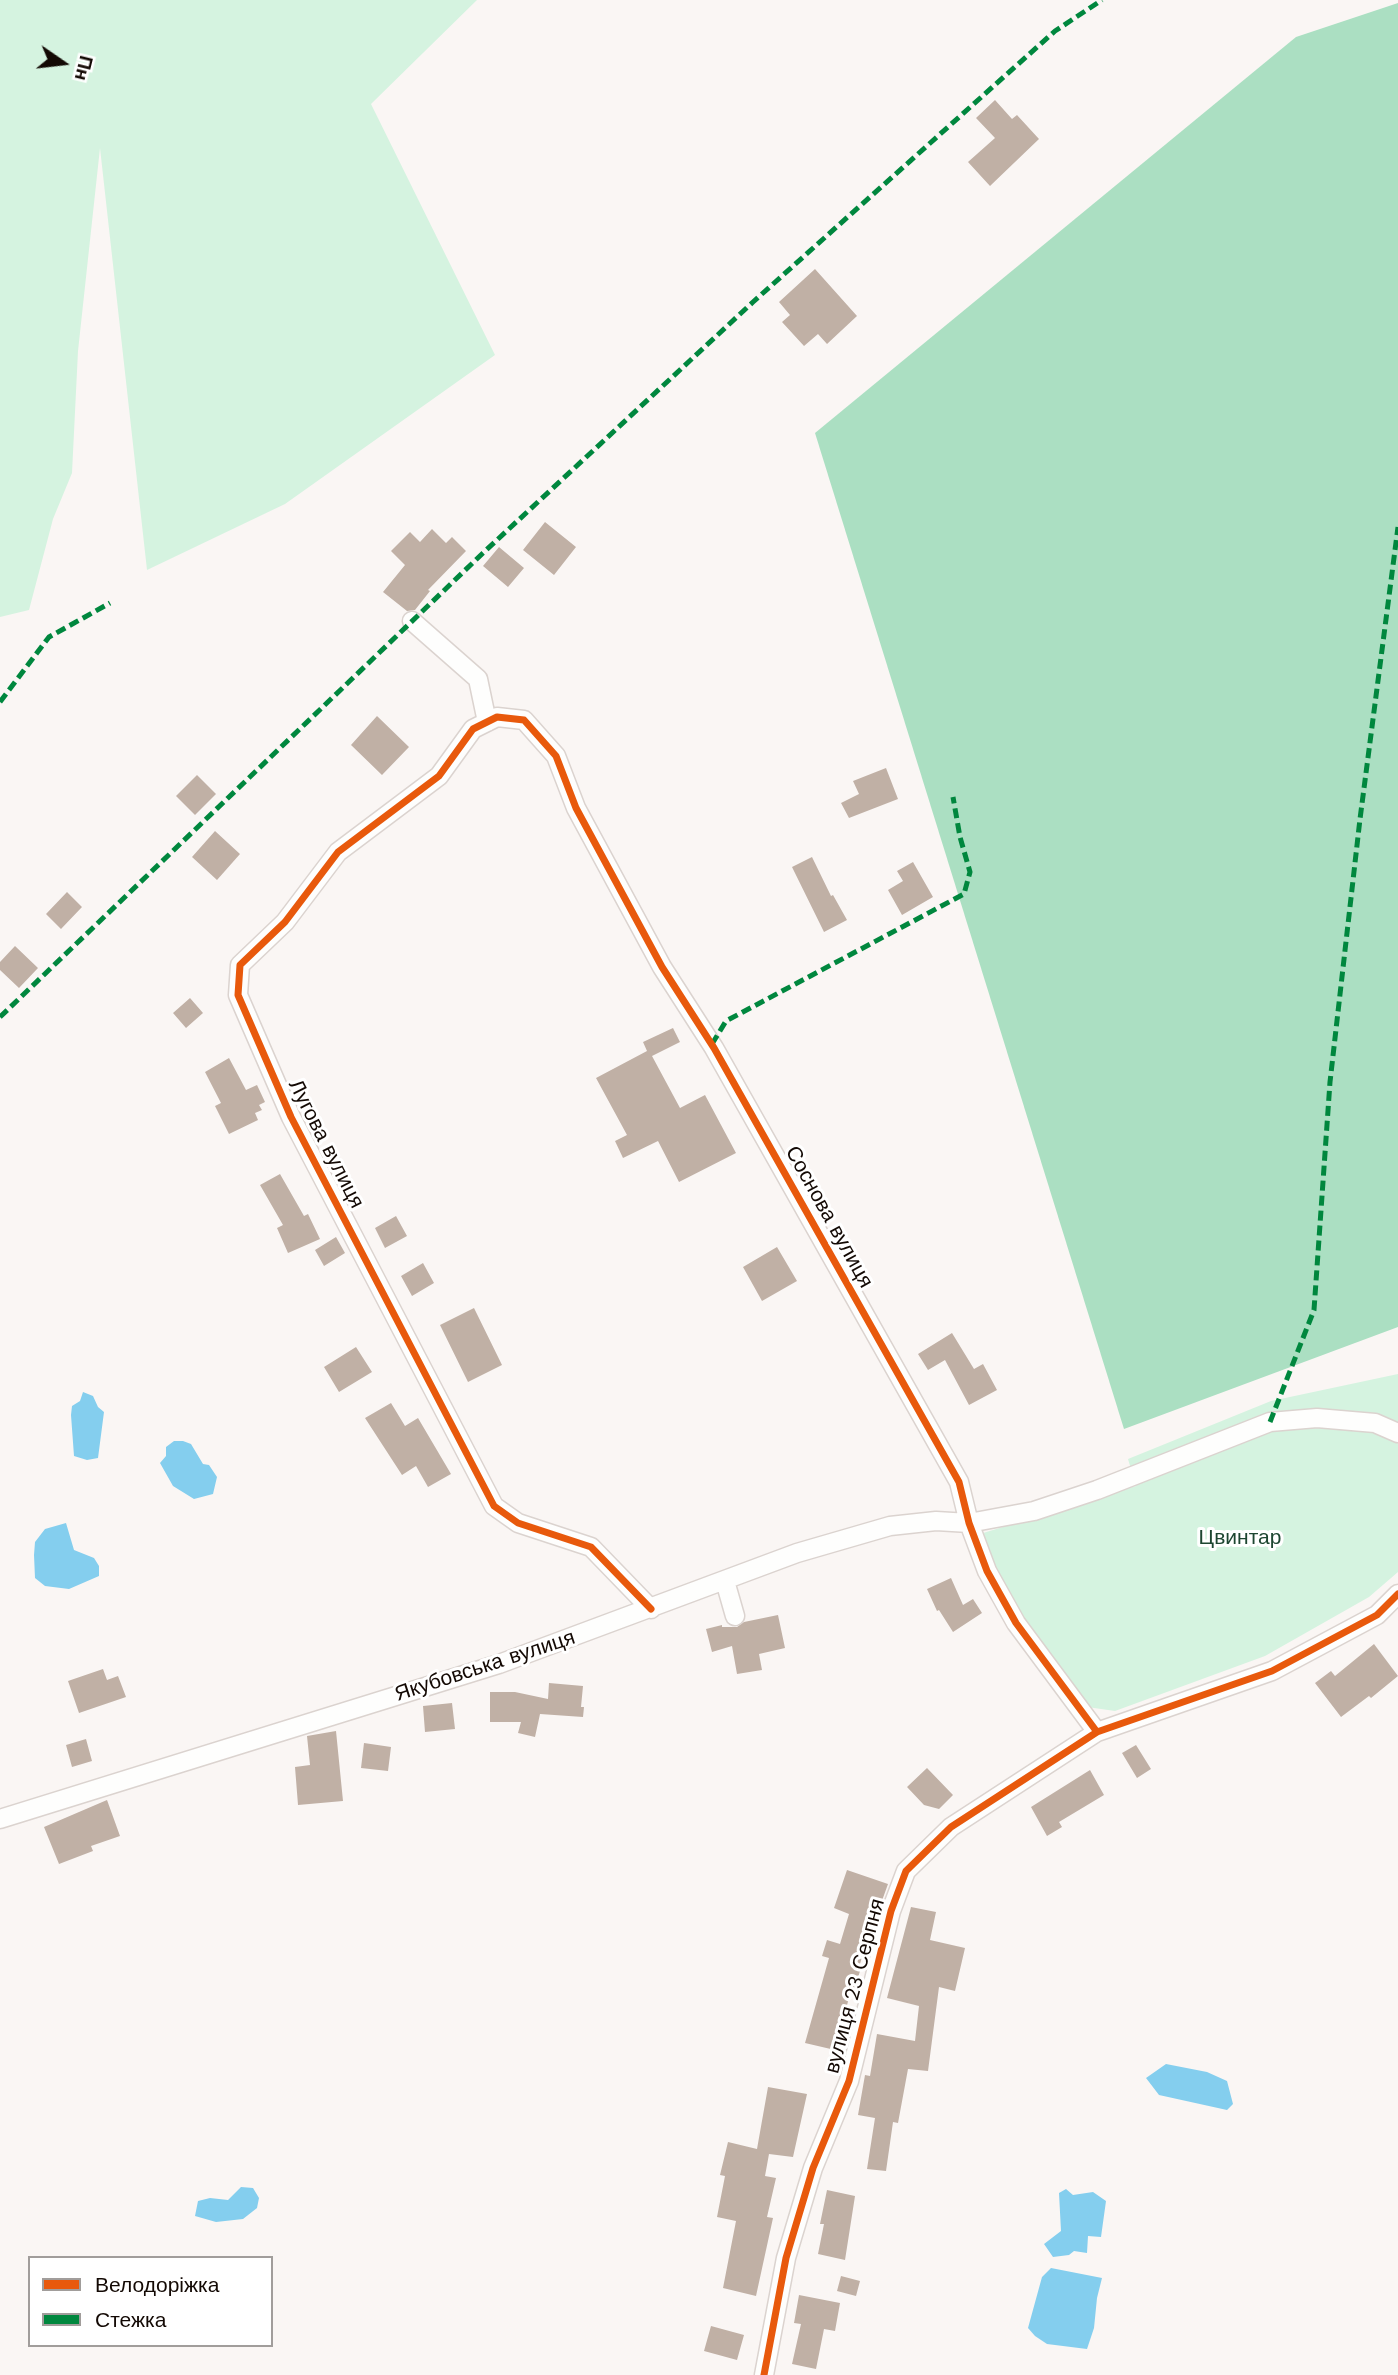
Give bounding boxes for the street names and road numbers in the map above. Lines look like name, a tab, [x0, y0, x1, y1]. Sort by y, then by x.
street label: Лугова вулиця	[283, 1075, 369, 1213]
street label: Соснова вулиця	[780, 1142, 878, 1292]
street label: Якубовська вулиця	[392, 1625, 578, 1707]
street label: вулиця 23 Серпня	[820, 1896, 890, 2076]

